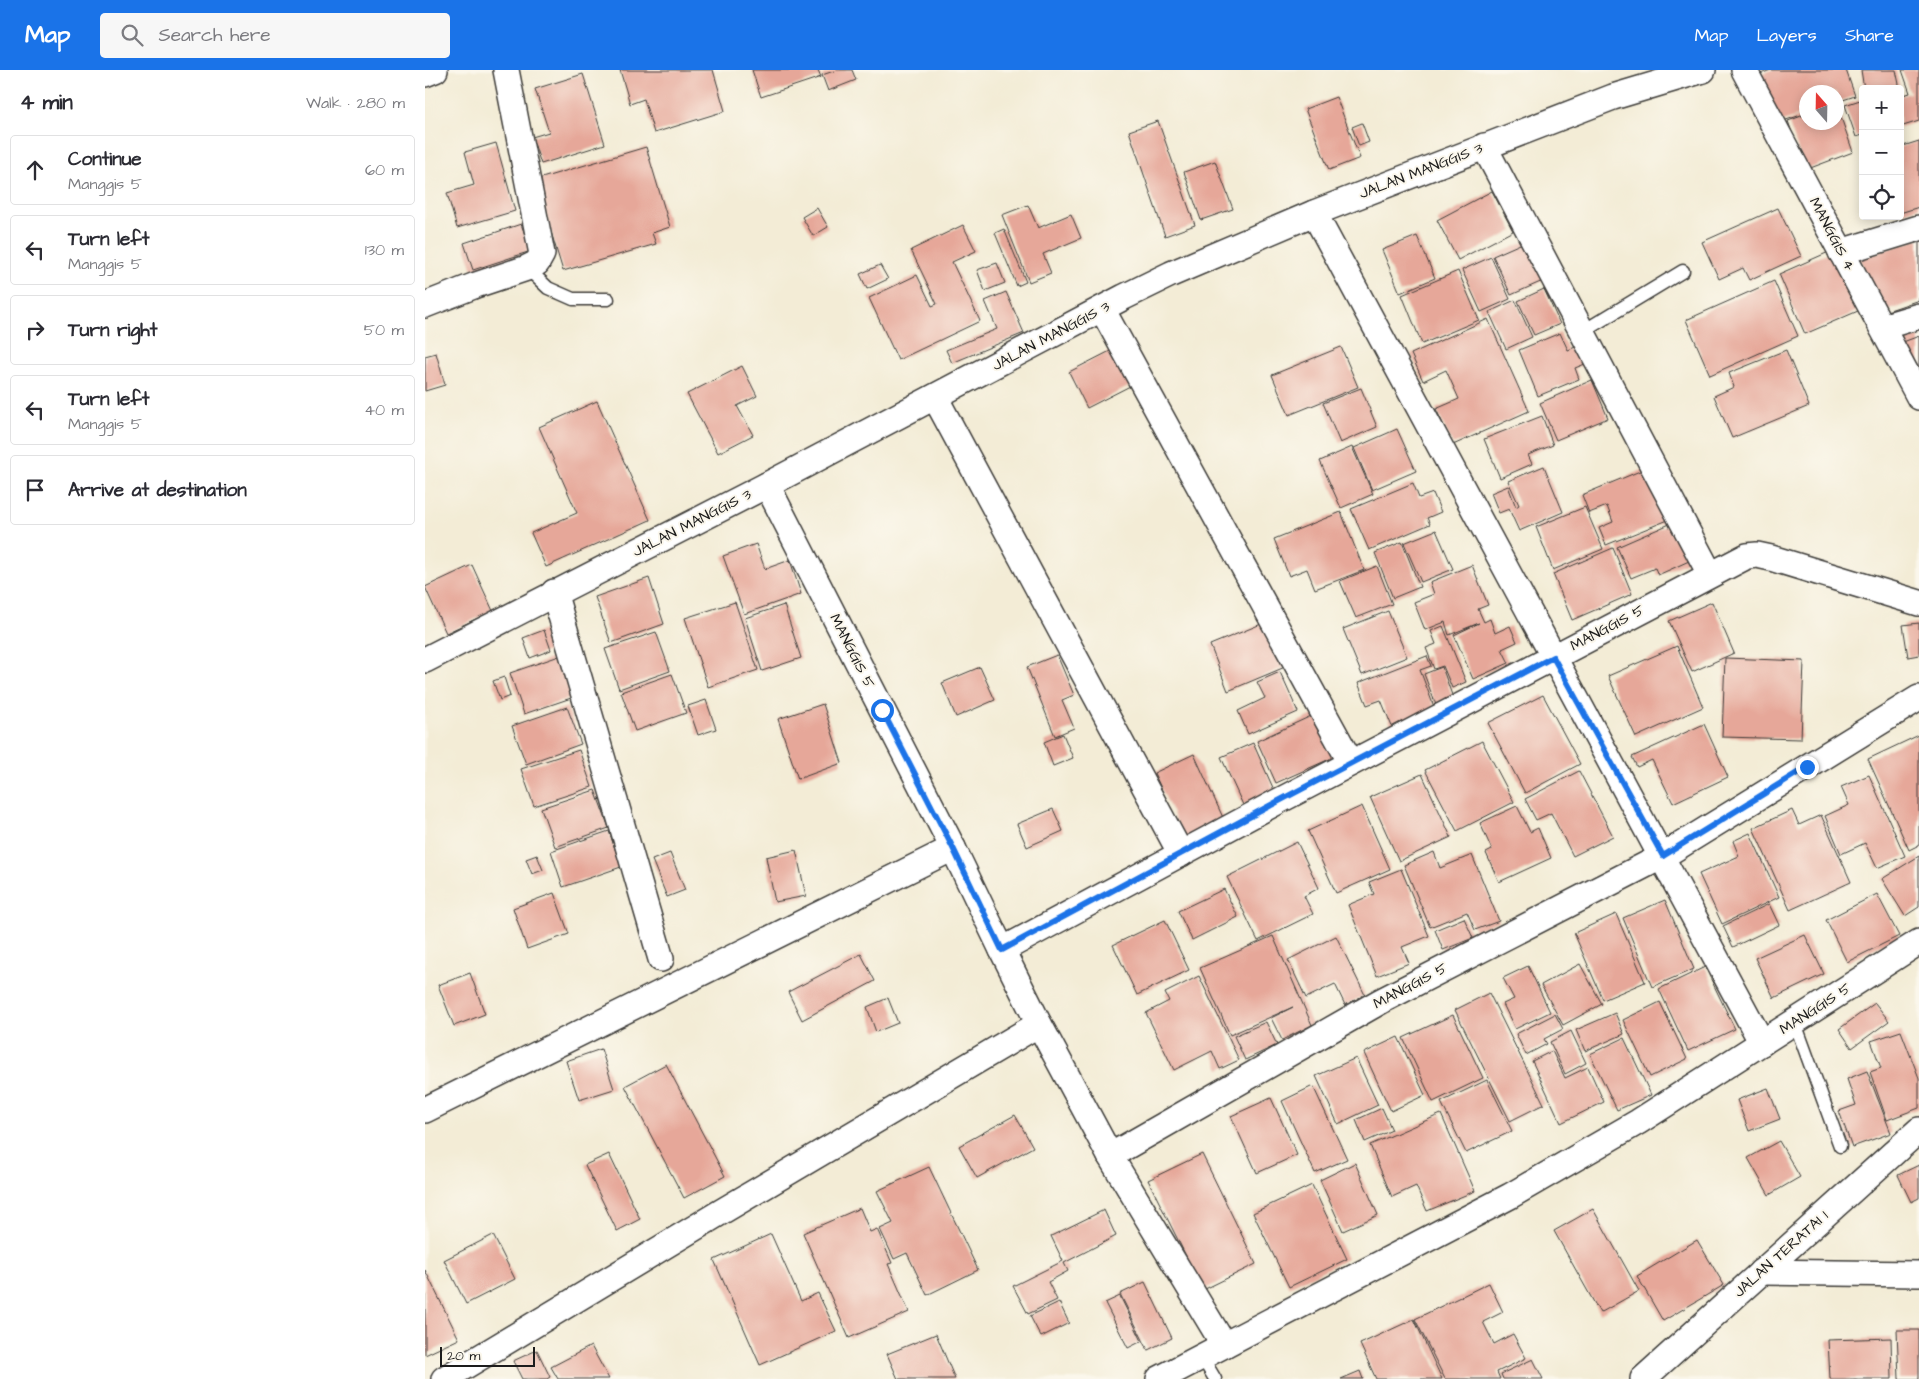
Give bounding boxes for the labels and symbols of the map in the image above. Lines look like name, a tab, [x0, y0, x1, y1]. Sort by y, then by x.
north arrow	[1799, 85, 1844, 130]
street label: JALAN MANGGIS 3	[1356, 138, 1486, 204]
street label: MANGGIS 4	[1804, 194, 1860, 274]
street label: JALAN MANGGIS 3	[988, 296, 1114, 376]
street label: JALAN MANGGIS 3	[629, 484, 755, 562]
street label: MANGGIS 5	[1566, 600, 1648, 656]
street label: MANGGIS 5	[824, 610, 880, 692]
route start	[871, 699, 894, 722]
route end	[1796, 756, 1819, 779]
street label: MANGGIS 5	[1369, 958, 1451, 1014]
street label: MANGGIS 5	[1775, 978, 1855, 1040]
street label: JALAN TERATAI 1	[1729, 1206, 1833, 1302]
scale bar	[440, 1344, 535, 1367]

